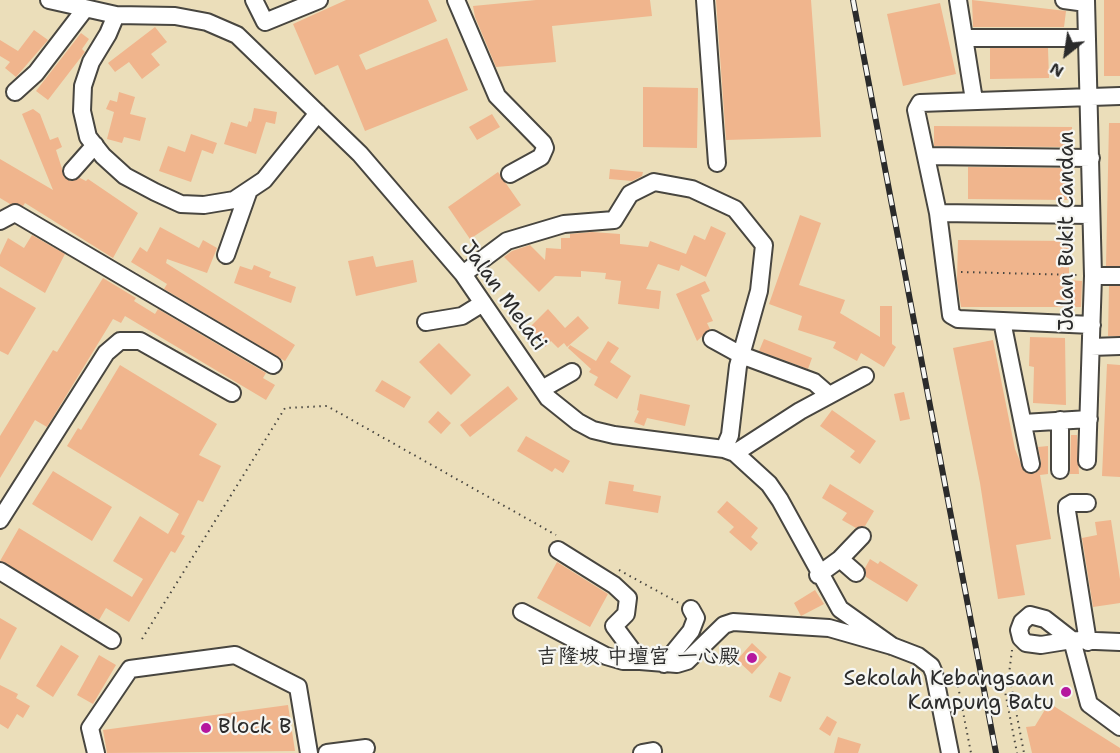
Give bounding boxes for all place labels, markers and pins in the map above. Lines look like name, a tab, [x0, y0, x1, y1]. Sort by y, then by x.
place label: 吉隆坡 中壇宮 一心殿	[537, 645, 740, 671]
marker: 吉隆坡 中壇宮 一心殿	[745, 651, 759, 665]
place label: Sekolah Kebangsaan Kampung Batu	[843, 667, 1054, 717]
marker: Sekolah Kebangsaan Kampung Batu	[1059, 685, 1073, 699]
place label: Block B	[218, 715, 291, 741]
marker: Block B	[199, 721, 213, 735]

